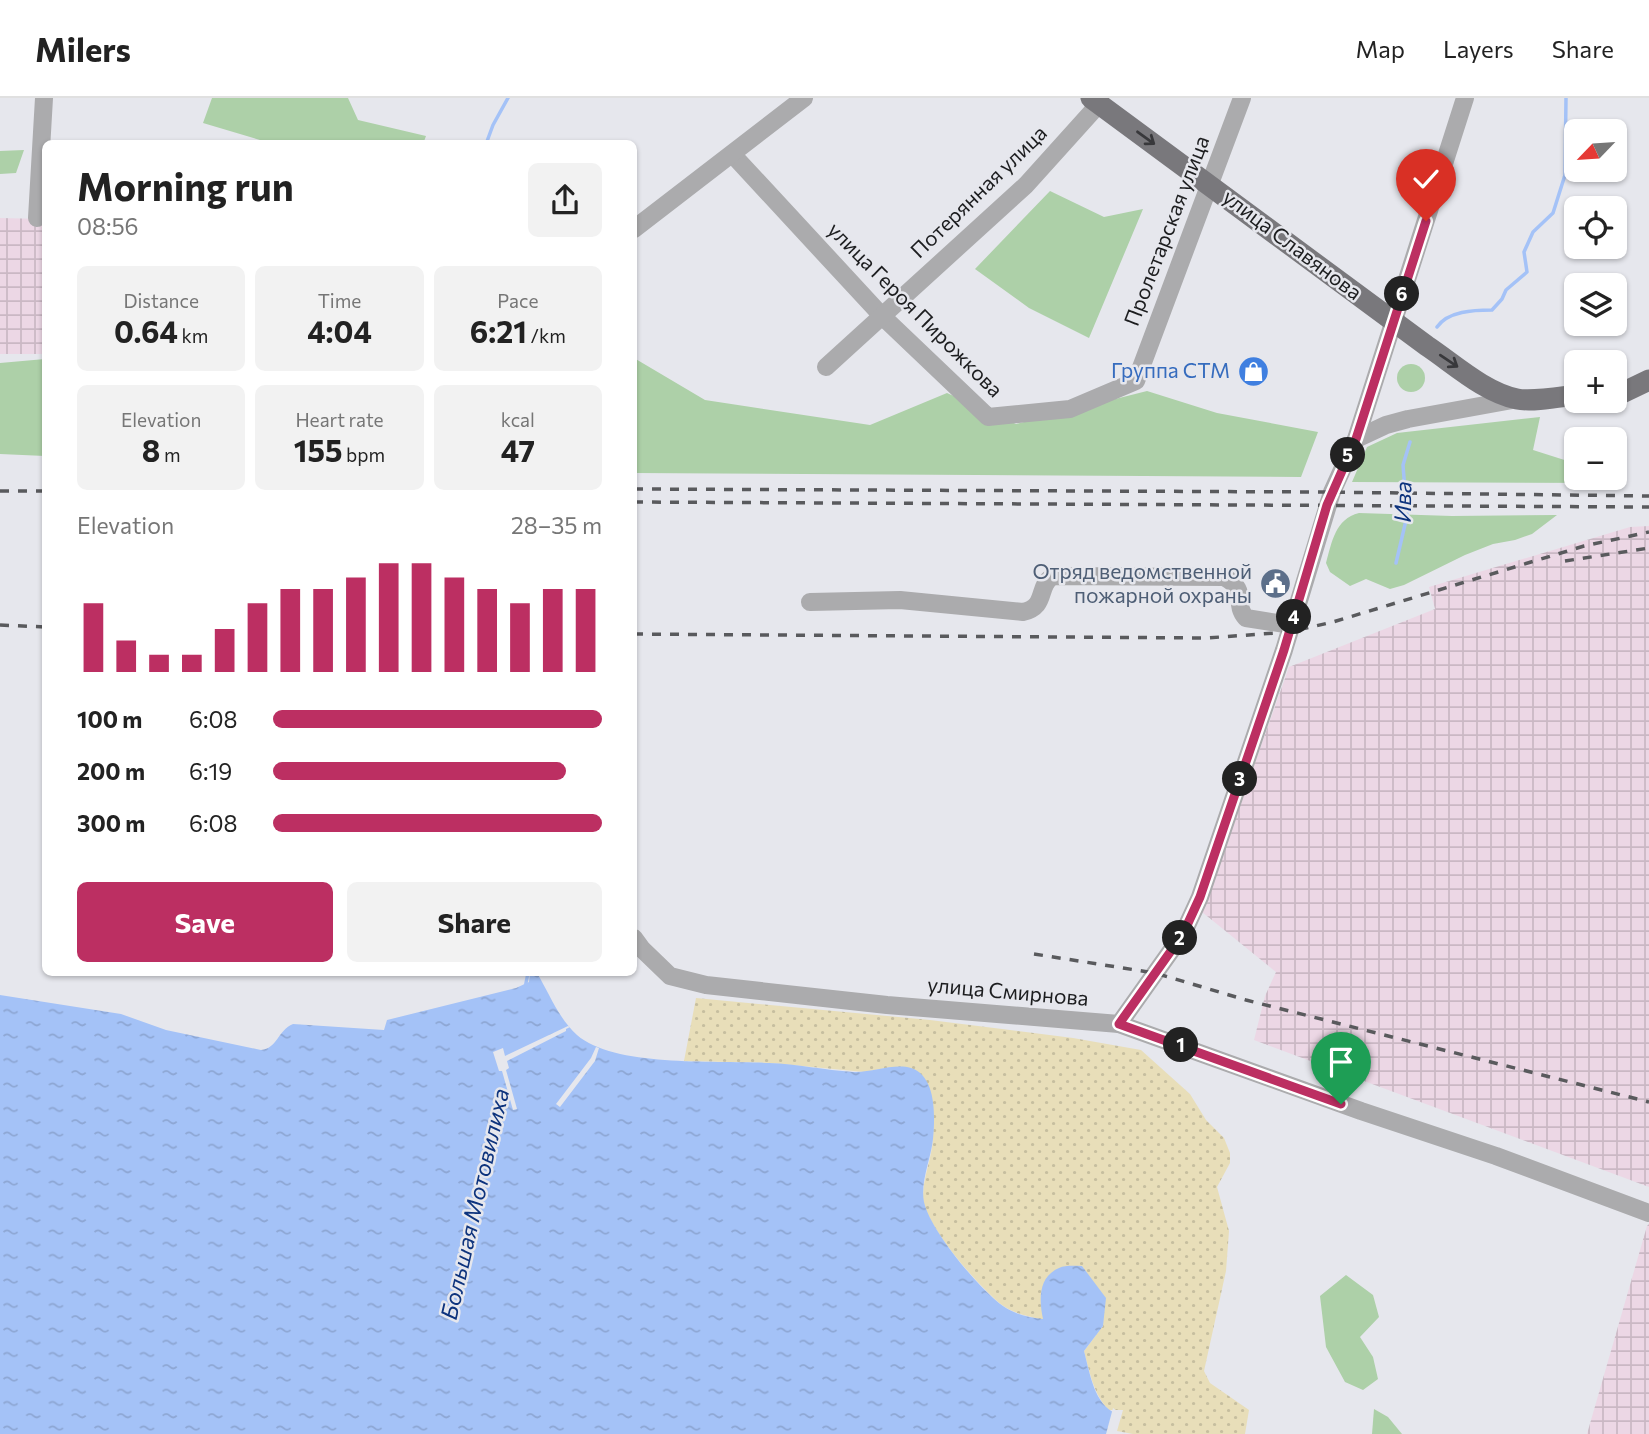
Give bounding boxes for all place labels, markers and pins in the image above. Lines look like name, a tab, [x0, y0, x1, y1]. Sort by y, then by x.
pin	[1396, 149, 1456, 221]
pin: 6	[1384, 276, 1420, 312]
shop icon: Группа СТМ	[1236, 354, 1270, 388]
place label: Группа СТМ	[1111, 357, 1230, 382]
pin: 5	[1330, 438, 1366, 472]
place label: Отряд ведомственной пожарной охраны	[1032, 558, 1252, 607]
public building icon: Отряд ведомственной пожарной охраны	[1258, 567, 1292, 601]
pin: 4	[1276, 600, 1312, 634]
pin: 3	[1222, 762, 1258, 796]
pin: 2	[1162, 920, 1198, 956]
pin: 1	[1164, 1028, 1198, 1062]
pin	[1311, 1032, 1371, 1104]

